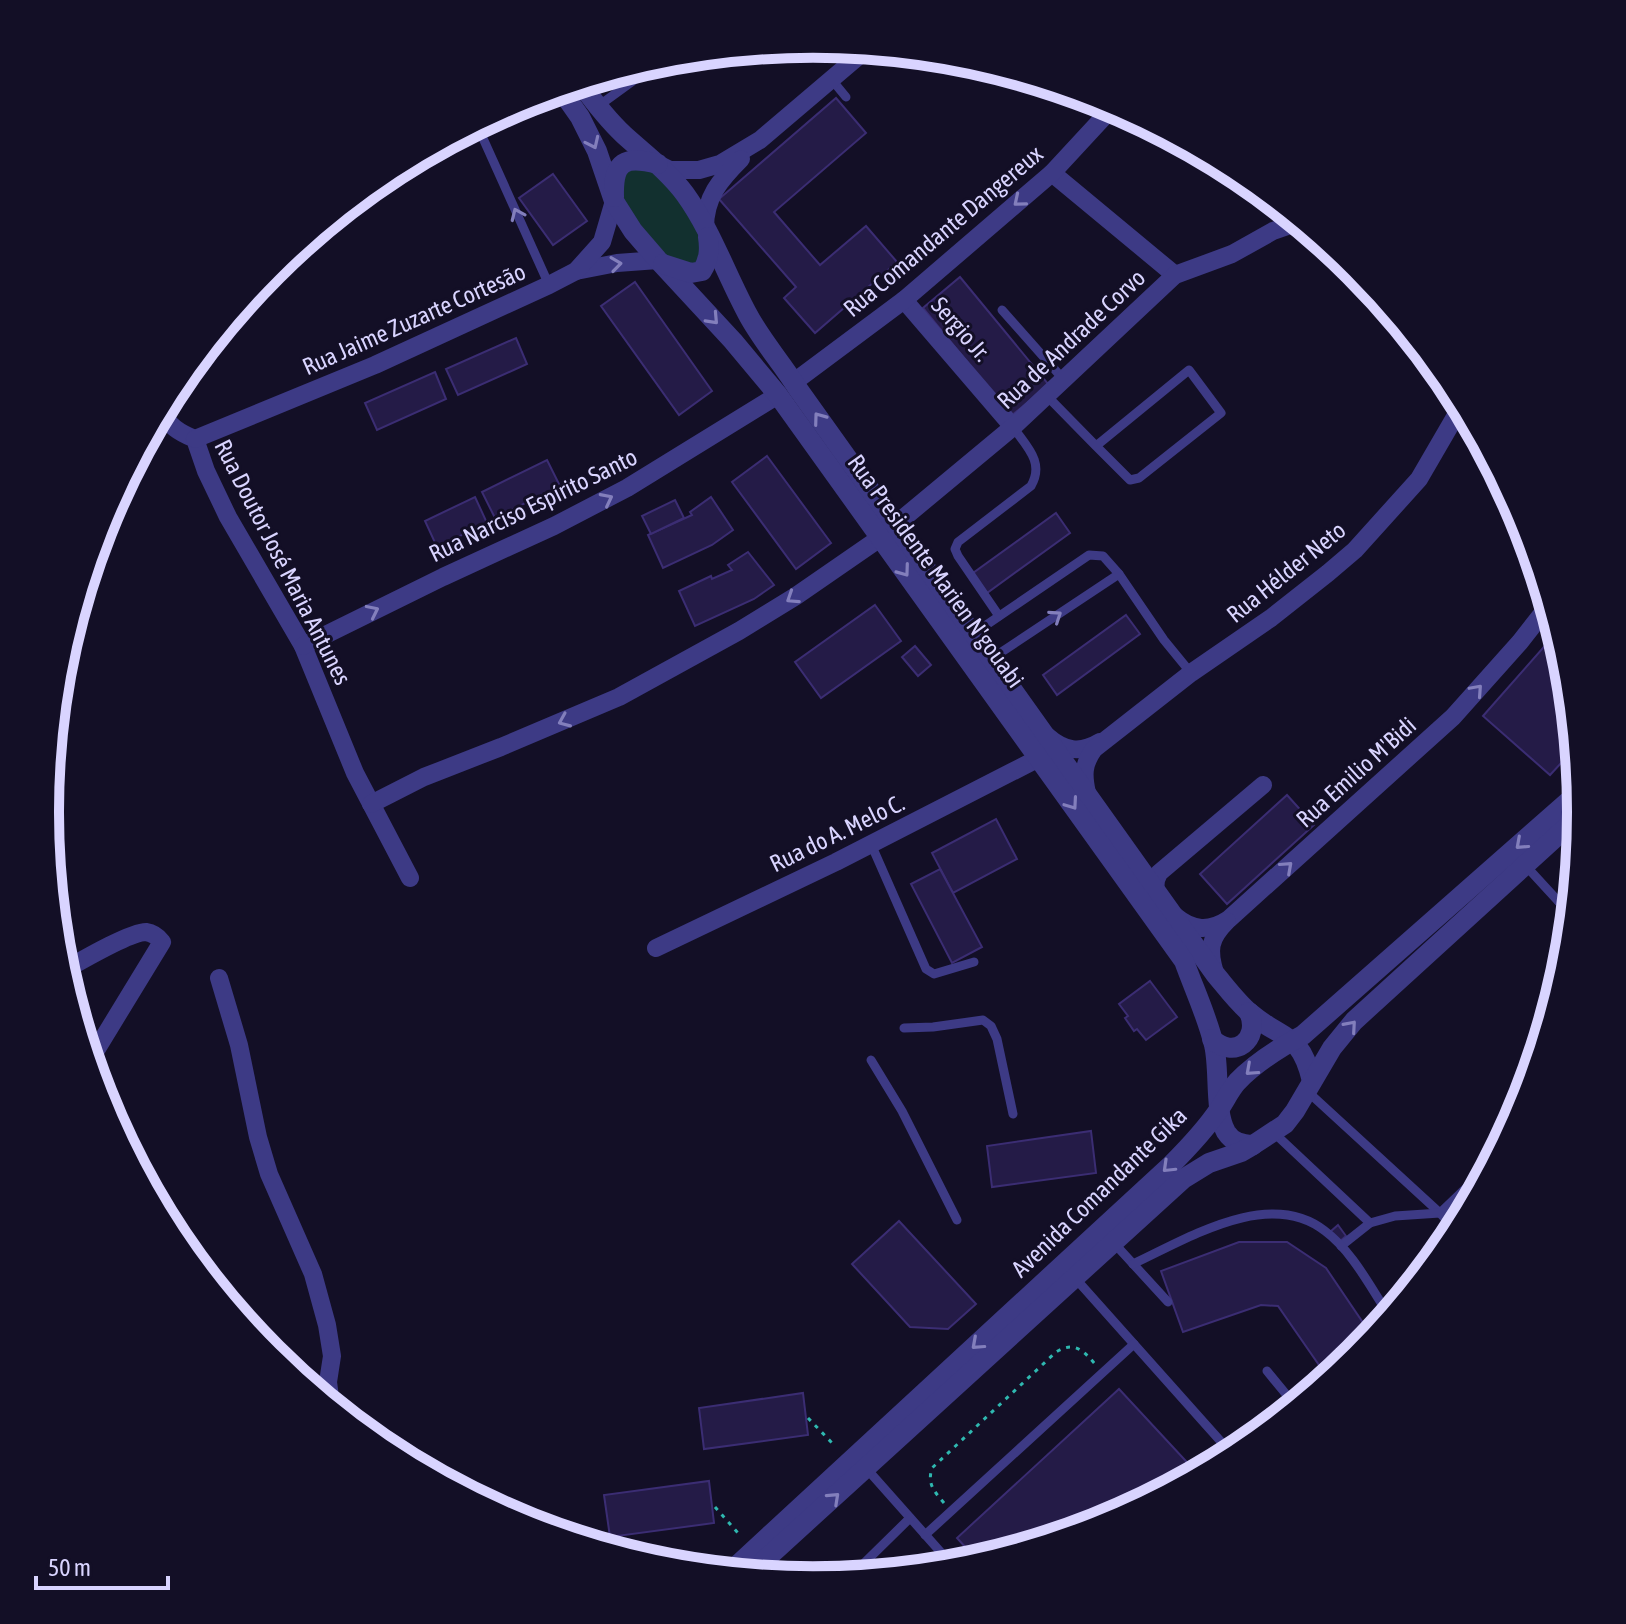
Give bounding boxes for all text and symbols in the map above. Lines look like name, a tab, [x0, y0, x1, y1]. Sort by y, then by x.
one-way arrow	[583, 135, 599, 149]
street label: Rua Comandante Dangereux	[838, 140, 1048, 322]
one-way arrow	[1014, 191, 1029, 206]
one-way arrow	[511, 208, 527, 222]
one-way arrow	[610, 256, 623, 273]
street label: Rua Jaime Zuzarte Cortesão	[298, 258, 530, 380]
street label: Rua de Andrade Corvo	[992, 264, 1150, 414]
street label: Sergio Jr.	[926, 292, 996, 366]
one-way arrow	[703, 310, 717, 325]
one-way arrow	[815, 412, 829, 427]
street label: Rua Doutor José Maria Antunes	[209, 435, 357, 689]
street label: Rua Narciso Espírito Santo	[425, 443, 641, 567]
street label: Rua Presidente Marien N'gouabi	[842, 449, 1030, 693]
one-way arrow	[599, 493, 614, 509]
street label: Rua Hélder Neto	[1221, 516, 1351, 628]
one-way arrow	[894, 562, 908, 576]
one-way arrow	[787, 588, 801, 603]
one-way arrow	[364, 606, 379, 621]
one-way arrow	[1047, 611, 1061, 626]
one-way arrow	[1467, 684, 1482, 699]
one-way arrow	[558, 711, 572, 727]
street label: Rua Emilio M'Bidi	[1291, 711, 1421, 833]
street label: Rua do A. Melo C.	[765, 789, 909, 877]
one-way arrow	[1062, 796, 1077, 810]
one-way arrow	[1515, 834, 1530, 848]
one-way arrow	[1277, 862, 1292, 877]
one-way arrow	[1341, 1021, 1355, 1036]
one-way arrow	[1245, 1060, 1260, 1074]
street label: Avenida Comandante Gika	[1006, 1102, 1192, 1282]
one-way arrow	[1163, 1158, 1177, 1173]
one-way arrow	[972, 1334, 986, 1349]
one-way arrow	[824, 1493, 839, 1507]
scale bar	[36, 1540, 168, 1590]
text: 50 m	[48, 1554, 91, 1581]

